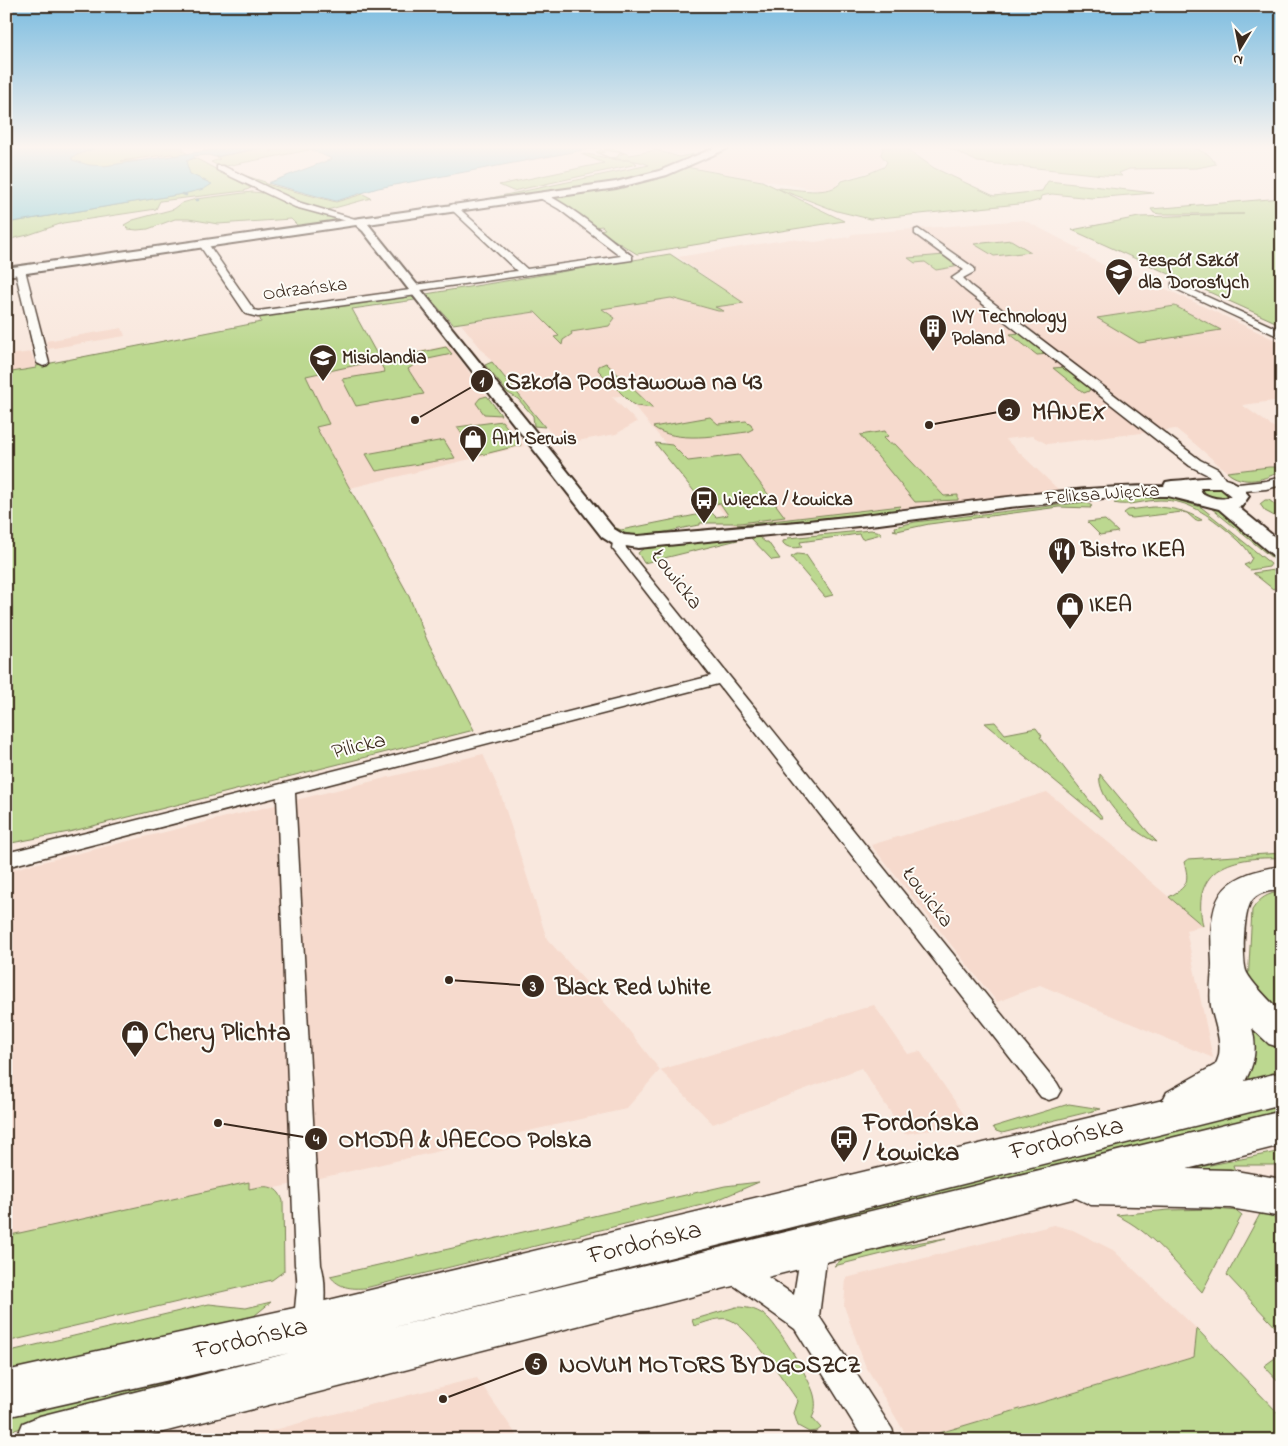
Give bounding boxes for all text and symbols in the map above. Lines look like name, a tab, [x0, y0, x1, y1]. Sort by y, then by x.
north arrow	[1216, 22, 1266, 72]
text: N	[1232, 48, 1244, 70]
place label: Zespół Szkół dla Dorosłych	[1138, 248, 1249, 299]
school or university icon: Zespół Szkół dla Dorosłych	[1104, 257, 1134, 296]
street label: Odrzańska	[261, 271, 349, 309]
place label: IVY Technology Poland	[952, 304, 1067, 353]
building icon: IVY Technology Poland	[918, 313, 948, 352]
school or university icon: Misiolandia	[308, 343, 338, 382]
place label: Misiolandia	[342, 345, 427, 372]
callout: Szkoła Podstawowa na 43	[470, 361, 772, 400]
text: Szkoła Podstawowa na 43	[505, 366, 763, 401]
text: 1	[480, 371, 485, 393]
callout: MANEX	[997, 391, 1116, 430]
text: MANEX	[1032, 396, 1106, 431]
text: 2	[1004, 401, 1013, 423]
shop icon: AIM Serwis	[458, 424, 488, 463]
place label: AIM Serwis	[492, 426, 577, 453]
street label: Feliksa Więcka	[1043, 478, 1160, 513]
bus stop icon: Więcka / Łowicka	[689, 485, 719, 524]
place label: Więcka / Łowicka	[723, 487, 853, 514]
place label: Bistro IKEA	[1080, 535, 1185, 567]
restaurant icon: Bistro IKEA	[1047, 536, 1077, 575]
street label: Łowicka	[641, 542, 710, 617]
place label: IKEA	[1089, 590, 1132, 622]
shop icon: IKEA	[1055, 591, 1085, 630]
street label: Pilicka	[329, 725, 389, 769]
street label: Łowicka	[892, 860, 961, 935]
callout: Black Red White	[521, 966, 721, 1005]
text: Black Red White	[554, 971, 712, 1006]
text: 3	[529, 976, 536, 998]
place label: Chery Plichta	[154, 1015, 291, 1053]
shop icon: Chery Plichta	[120, 1019, 150, 1058]
place label: Fordońska / Łowicka	[861, 1105, 979, 1173]
street label: Fordońska	[1005, 1108, 1128, 1173]
callout: OMODA & JAECOO Polska	[304, 1119, 602, 1158]
text: OMODA & JAECOO Polska	[338, 1124, 592, 1159]
bus stop icon: Fordońska / Łowicka	[829, 1124, 859, 1163]
text: 4	[312, 1129, 320, 1151]
street label: Fordońska	[583, 1212, 706, 1277]
street label: Fordońska	[189, 1308, 312, 1372]
callout: NOVUM MOTORS BYDGOSZCZ	[524, 1344, 871, 1383]
text: NOVUM MOTORS BYDGOSZCZ	[559, 1349, 861, 1384]
text: 5	[532, 1354, 541, 1376]

